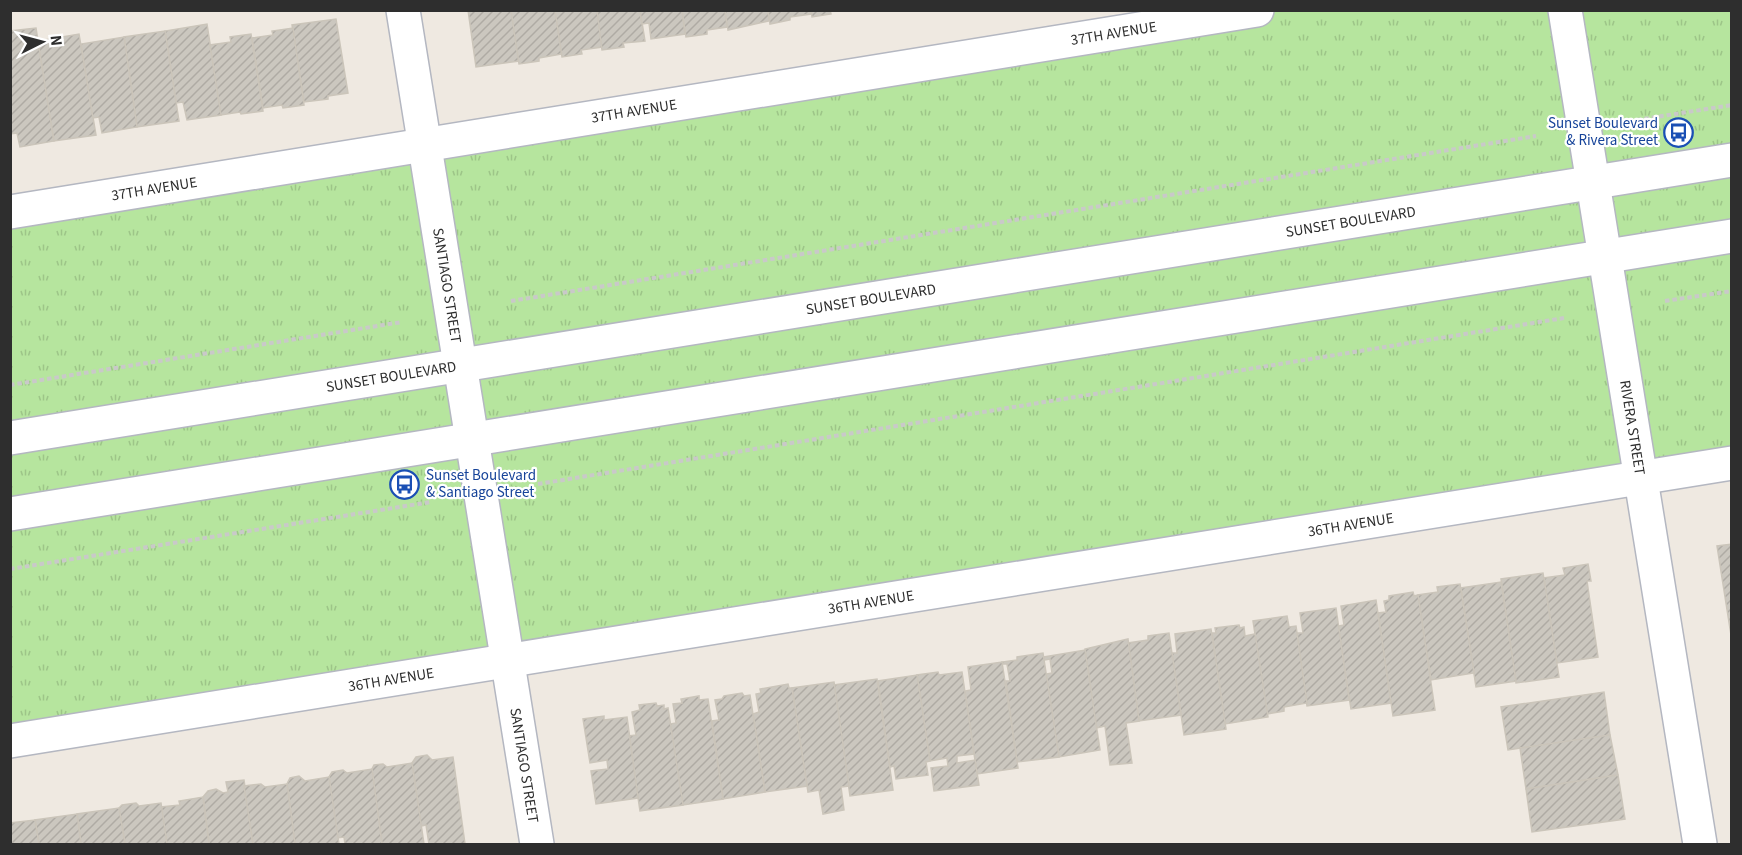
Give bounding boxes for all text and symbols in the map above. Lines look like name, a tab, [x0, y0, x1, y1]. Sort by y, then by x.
north arrow	[12, 12, 72, 72]
street label: 37TH AVENUE	[1069, 16, 1158, 51]
text: N	[44, 34, 67, 47]
street label: 37TH AVENUE	[589, 94, 678, 128]
place label: Sunset Boulevard & Rivera Street	[1548, 113, 1658, 151]
bus stop icon: Sunset Boulevard & Rivera Street	[1663, 116, 1695, 148]
street label: 37TH AVENUE	[110, 171, 199, 206]
street label: SUNSET BOULEVARD	[1284, 201, 1417, 242]
street label: SANTIAGO STREET	[428, 226, 467, 345]
street label: SUNSET BOULEVARD	[804, 278, 937, 320]
street label: SUNSET BOULEVARD	[324, 356, 458, 397]
street label: RIVERA STREET	[1615, 379, 1651, 477]
place label: Sunset Boulevard & Santiago Street	[426, 465, 536, 503]
bus stop icon: Sunset Boulevard & Santiago Street	[389, 468, 421, 500]
street label: 36TH AVENUE	[1306, 507, 1395, 542]
street label: 36TH AVENUE	[826, 585, 915, 619]
street label: 36TH AVENUE	[347, 662, 436, 697]
street label: SANTIAGO STREET	[505, 706, 544, 824]

